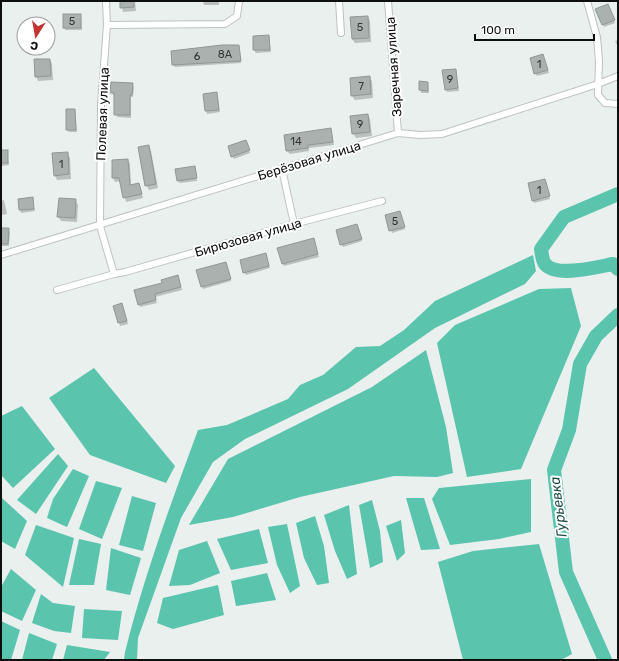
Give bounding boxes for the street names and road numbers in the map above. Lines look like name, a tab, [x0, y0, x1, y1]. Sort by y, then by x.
street label: Заречная улица	[383, 16, 404, 117]
street label: Полевая улица	[93, 67, 112, 161]
street label: Берёзовая улица	[256, 138, 362, 183]
street label: Бирюзовая улица	[193, 215, 303, 260]

